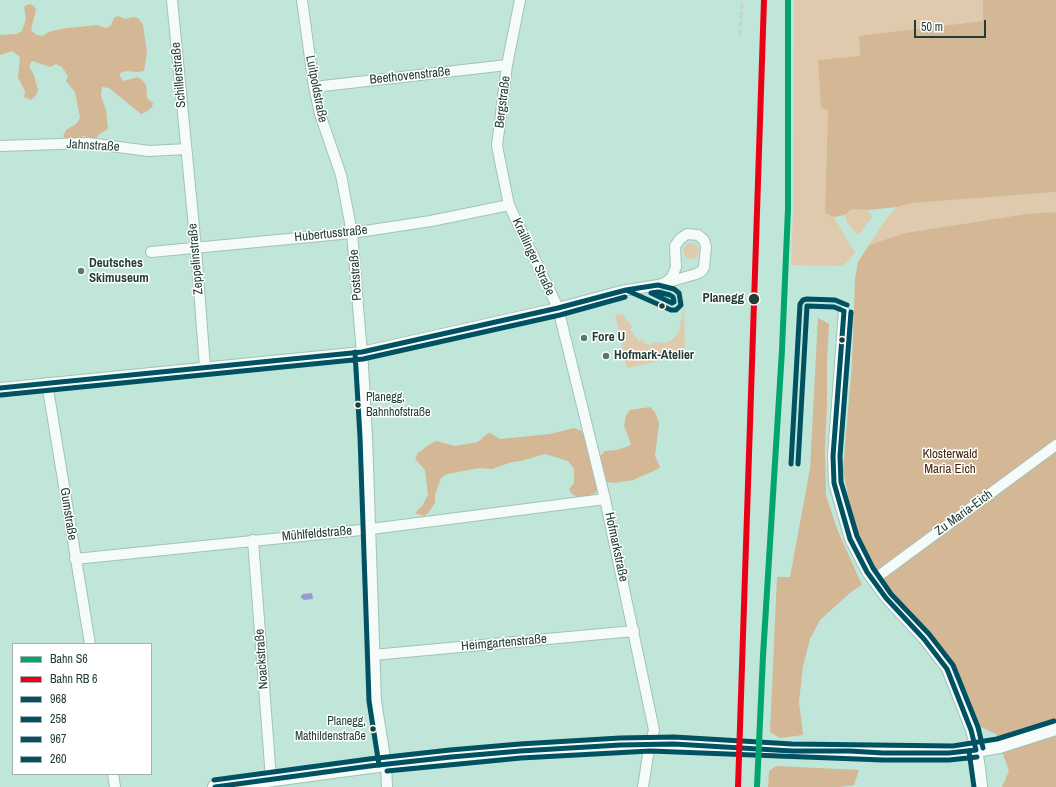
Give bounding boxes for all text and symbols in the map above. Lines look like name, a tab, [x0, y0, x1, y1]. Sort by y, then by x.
scale bar	[916, 12, 988, 38]
text: 50 m	[921, 19, 943, 35]
street label: Schillerstraße	[168, 42, 190, 108]
street label: Luitpoldstraße	[302, 54, 330, 124]
street label: Beethovenstraße	[369, 64, 451, 88]
street label: Bergstraße	[492, 75, 514, 129]
street label: Jahnstraße	[66, 137, 120, 155]
street label: Kraillinger Straße	[508, 216, 558, 298]
street label: Hubertusstraße	[294, 222, 368, 246]
street label: Zeppelinstraße	[185, 223, 207, 295]
street label: Poststraße	[346, 249, 366, 301]
place label: Deutsches Skimuseum	[89, 256, 149, 287]
marker: Deutsches Skimuseum	[76, 266, 86, 276]
place label: Planegg	[703, 291, 744, 307]
marker: Planegg	[747, 292, 761, 306]
unlabelled marker	[657, 301, 667, 311]
place label: Fore U	[592, 330, 625, 346]
marker: Fore U	[579, 333, 589, 343]
unlabelled marker	[837, 335, 847, 345]
place label: Hofmark-Atelier	[614, 348, 694, 364]
marker: Hofmark-Atelier	[601, 351, 611, 361]
place label: Planegg, Bahnhofstraße	[366, 391, 431, 419]
marker: Planegg, Bahnhofstraße	[353, 400, 363, 410]
park label: Klosterwald Maria Eich	[922, 447, 978, 478]
street label: Gumstraße	[56, 486, 80, 542]
street label: Zu Maria-Eich	[932, 487, 996, 539]
street label: Hofmarkstraße	[601, 511, 631, 583]
street label: Mühlfeldstraße	[281, 523, 353, 545]
street label: Noackstraße	[252, 628, 272, 690]
street label: Heimgartenstraße	[461, 631, 547, 655]
legend	[12, 643, 152, 775]
text: Bahn S6	[50, 651, 88, 667]
text: Bahn RB 6	[50, 671, 98, 687]
text: 968	[50, 691, 66, 707]
text: 258	[50, 711, 66, 727]
place label: Planegg, Mathildenstraße	[295, 715, 366, 743]
marker: Planegg, Mathildenstraße	[368, 724, 378, 734]
text: 967	[50, 731, 66, 747]
text: 260	[50, 751, 66, 767]

